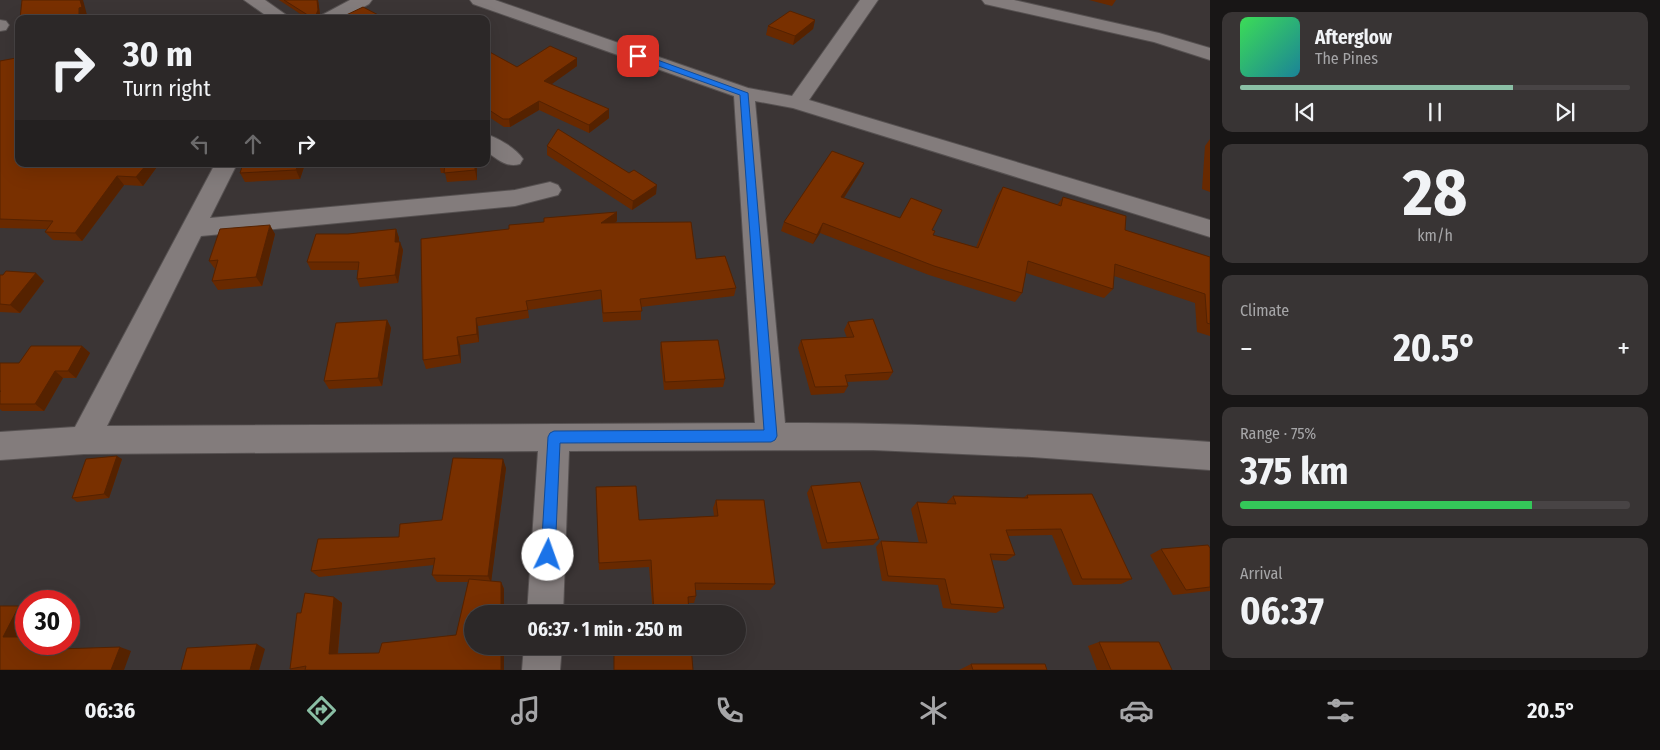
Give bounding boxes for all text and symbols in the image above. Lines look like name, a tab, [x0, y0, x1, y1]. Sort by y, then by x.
text: Afterglow	[1315, 26, 1392, 49]
text: 30 m	[123, 33, 193, 75]
icon: right	[40, 35, 105, 100]
pin	[617, 35, 659, 77]
icon: arrive	[624, 42, 652, 70]
text: The Pines	[1315, 49, 1378, 68]
text: Turn right	[123, 75, 211, 102]
icon: previous	[1291, 98, 1319, 126]
icon: pause	[1421, 98, 1449, 126]
icon: next	[1551, 98, 1579, 126]
icon: left	[186, 130, 214, 158]
icon: ahead	[239, 130, 267, 158]
icon: right	[292, 130, 320, 158]
text: 28	[1403, 154, 1467, 232]
text: km/h	[1417, 226, 1453, 245]
text: Climate	[1240, 301, 1289, 320]
text: 20.5°	[1393, 325, 1477, 371]
text: −	[1240, 332, 1253, 365]
text: +	[1617, 332, 1630, 365]
text: Range · 75%	[1240, 424, 1316, 443]
text: 375 km	[1240, 448, 1349, 494]
position arrow	[521, 528, 573, 580]
text: Arrival	[1240, 564, 1282, 583]
text: 06:37	[1240, 588, 1324, 634]
speed limit sign: 30	[15, 590, 80, 655]
text: 06:37 · 1 min · 250 m	[528, 618, 682, 641]
icon: directions	[304, 693, 339, 728]
icon: music	[508, 693, 543, 728]
icon: phone	[712, 693, 747, 728]
icon: climate	[916, 693, 951, 728]
icon: car	[1119, 693, 1154, 728]
icon: filters	[1323, 693, 1358, 728]
text: 06:36	[84, 697, 135, 724]
text: 20.5°	[1527, 697, 1576, 724]

